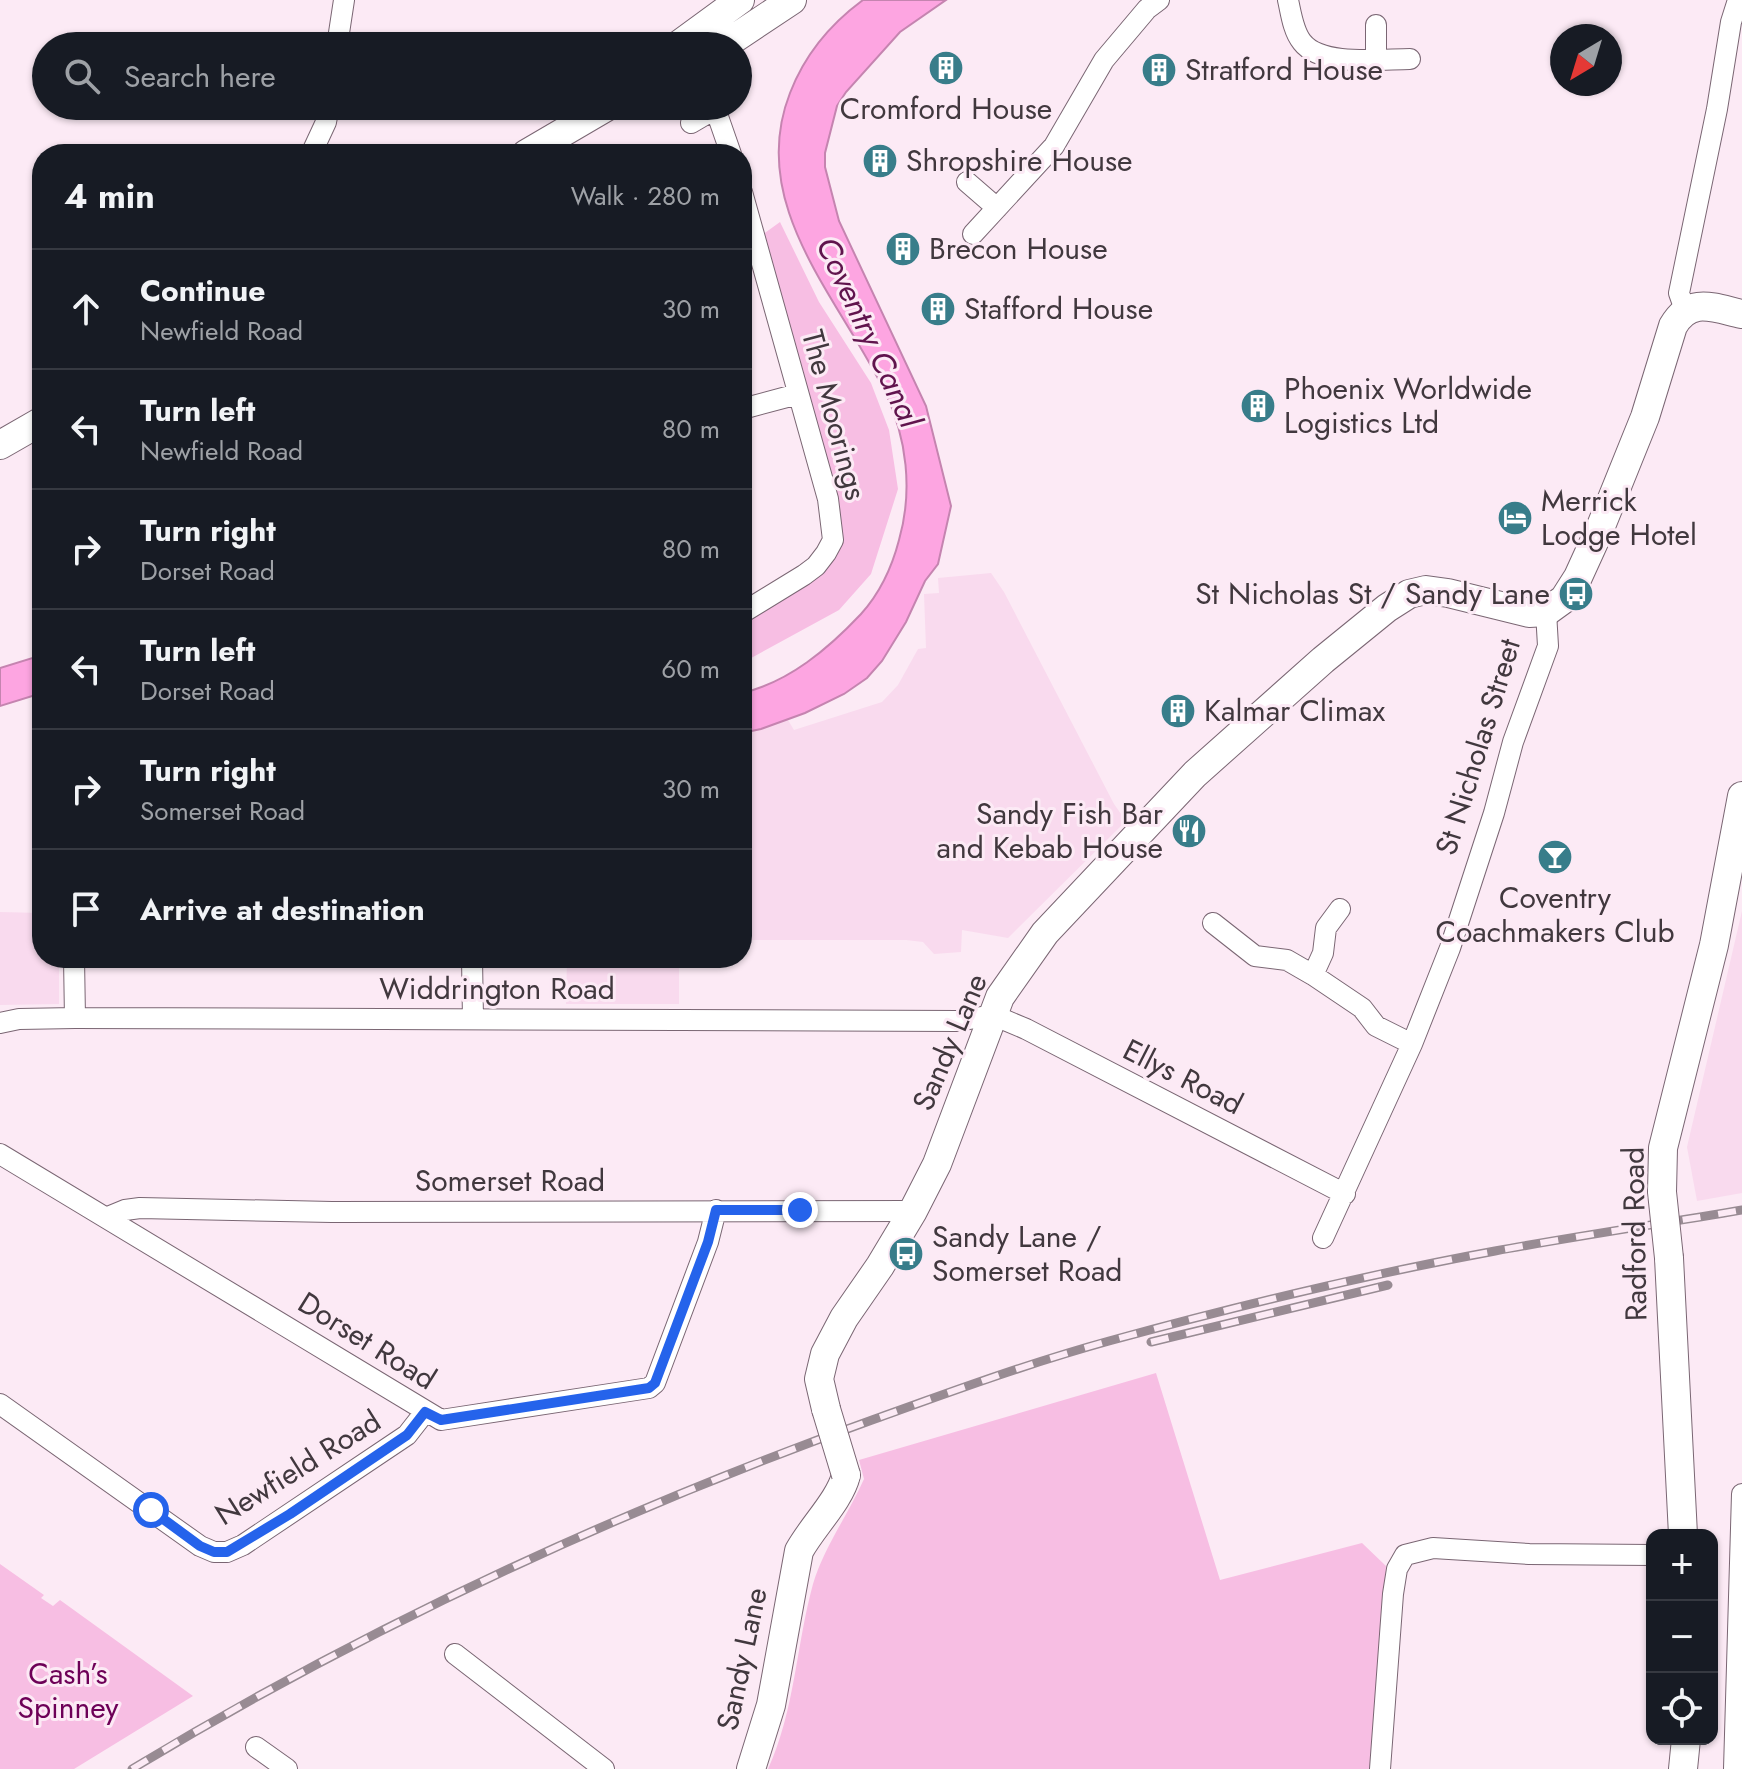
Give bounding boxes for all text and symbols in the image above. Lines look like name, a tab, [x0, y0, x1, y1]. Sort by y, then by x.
north arrow	[1550, 24, 1622, 96]
search box	[32, 32, 752, 120]
place label: Stratford House	[1185, 48, 1383, 91]
building icon: Cromford House	[927, 49, 965, 87]
building icon: Stratford House	[1140, 51, 1178, 89]
icon: search	[60, 54, 104, 98]
text: Search here	[124, 55, 276, 98]
place label: Cromford House	[840, 87, 1052, 130]
place label: Shropshire House	[906, 139, 1133, 182]
building icon: Shropshire House	[861, 142, 899, 180]
text: 4 min	[64, 172, 155, 221]
text: Walk · 280 m	[571, 177, 720, 215]
place label: Brecon House	[929, 227, 1108, 270]
water label: Coventry Canal	[805, 229, 934, 437]
building icon: Brecon House	[884, 230, 922, 268]
text: Continue	[140, 269, 266, 312]
icon: ahead	[64, 287, 108, 331]
place label: Stafford House	[964, 287, 1153, 330]
text: 30 m	[662, 290, 720, 328]
building icon: Stafford House	[919, 290, 957, 328]
text: Newfield Road	[140, 312, 303, 350]
street label: The Moorings	[791, 325, 878, 505]
place label: Phoenix Worldwide Logistics Ltd	[1284, 367, 1532, 444]
building icon: Phoenix Worldwide Logistics Ltd	[1239, 387, 1277, 425]
text: Turn left	[140, 389, 255, 432]
icon: left	[64, 407, 108, 451]
text: 80 m	[662, 410, 720, 448]
text: Newfield Road	[140, 432, 303, 470]
place label: Merrick Lodge Hotel	[1541, 479, 1697, 556]
hotel icon: Merrick Lodge Hotel	[1496, 499, 1534, 537]
text: Turn right	[140, 509, 276, 552]
icon: right	[64, 527, 108, 571]
text: 80 m	[662, 530, 720, 568]
text: Dorset Road	[140, 552, 275, 590]
place label: St Nicholas St / Sandy Lane	[1195, 572, 1550, 615]
bus stop icon: St Nicholas St / Sandy Lane	[1557, 575, 1595, 613]
text: Turn left	[140, 629, 255, 672]
street label: St Nicholas Street	[1424, 633, 1531, 860]
icon: left	[64, 647, 108, 691]
text: 60 m	[661, 650, 720, 688]
text: Dorset Road	[140, 672, 275, 710]
place label: Kalmar Climax	[1204, 689, 1385, 732]
building icon: Kalmar Climax	[1159, 692, 1197, 730]
text: Turn right	[140, 749, 276, 792]
icon: right	[64, 767, 108, 811]
text: 30 m	[662, 770, 720, 808]
text: Somerset Road	[140, 792, 305, 830]
place label: Sandy Fish Bar and Kebab House	[936, 792, 1164, 869]
restaurant icon: Sandy Fish Bar and Kebab House	[1170, 812, 1208, 850]
bar icon: Coventry Coachmakers Club	[1536, 838, 1574, 876]
place label: Coventry Coachmakers Club	[1435, 876, 1675, 953]
icon: arrive	[64, 887, 108, 931]
text: Arrive at destination	[140, 888, 425, 931]
street label: Widdrington Road	[379, 967, 615, 1010]
street label: Sandy Lane	[901, 967, 998, 1117]
street label: Ellys Road	[1116, 1028, 1251, 1125]
street label: Radford Road	[1611, 1146, 1658, 1322]
street label: Somerset Road	[415, 1159, 605, 1202]
route end	[782, 1192, 818, 1228]
place label: Sandy Lane / Somerset Road	[932, 1215, 1122, 1292]
bus stop icon: Sandy Lane / Somerset Road	[887, 1235, 925, 1273]
street label: Dorset Road	[290, 1281, 445, 1400]
street label: Newfield Road	[207, 1399, 389, 1536]
route start	[133, 1492, 169, 1528]
map controls	[1646, 1529, 1718, 1745]
button: +	[1646, 1529, 1718, 1601]
street label: Sandy Lane	[705, 1583, 778, 1734]
button: −	[1646, 1601, 1718, 1673]
park label: Cash’s Spinney	[17, 1652, 119, 1729]
button: locate	[1646, 1673, 1718, 1745]

